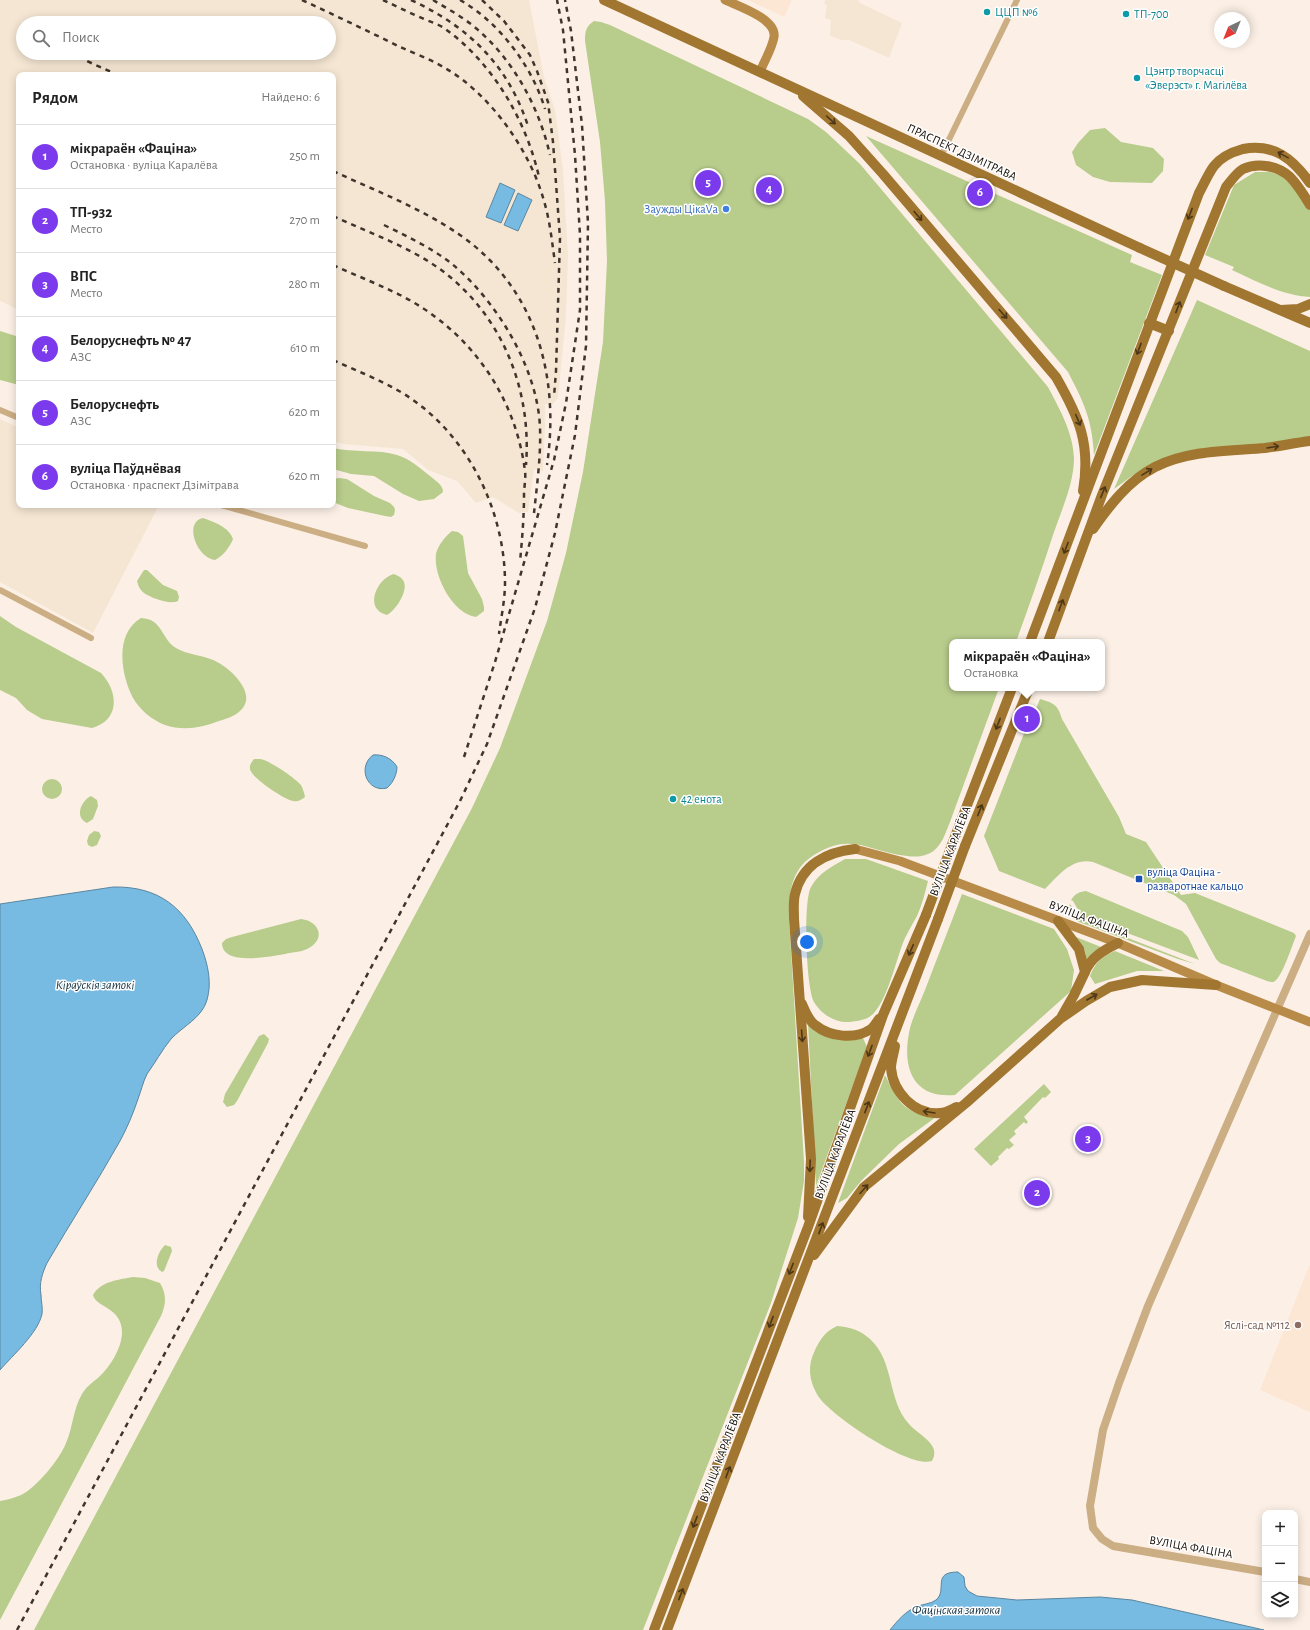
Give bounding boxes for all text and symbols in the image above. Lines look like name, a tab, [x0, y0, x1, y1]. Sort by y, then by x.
place label: ЦЦП №6	[995, 6, 1038, 18]
marker: ЦЦП №6	[982, 7, 992, 17]
place label: ТП-700	[1134, 8, 1169, 20]
marker: ТП-700	[1121, 9, 1131, 19]
north arrow	[1214, 12, 1250, 48]
search box	[16, 16, 336, 60]
icon: search	[30, 27, 52, 49]
text: Поиск	[62, 30, 100, 45]
place label: Цэнтр творчасці «Эверэст» г. Магілёва	[1145, 65, 1248, 91]
marker: Цэнтр творчасці «Эверэст» г. Магілёва	[1132, 73, 1142, 83]
text: Рядом	[32, 89, 78, 106]
text: Найдено: 6	[261, 91, 320, 104]
one-way arrow	[826, 115, 836, 124]
street label: ПРАСПЕКТ ДЗІМІТРАВА	[905, 121, 1019, 183]
text: мікрараён «Фаціна»	[70, 141, 197, 156]
text: 1	[43, 150, 47, 163]
text: 250 m	[289, 150, 320, 163]
one-way arrow	[1277, 151, 1289, 159]
text: Остановка · вуліца Каралёва	[70, 159, 218, 172]
pin: 5	[695, 168, 721, 198]
pin: 4	[756, 175, 782, 205]
pin: 6	[967, 178, 993, 208]
place label: Заужды ЦікаVа	[644, 203, 719, 216]
marker: Заужды ЦікаVа	[721, 204, 731, 214]
text: ТП-932	[70, 205, 112, 220]
one-way arrow	[1186, 208, 1194, 220]
one-way arrow	[914, 210, 923, 221]
text: 2	[42, 214, 48, 227]
text: 270 m	[289, 214, 320, 227]
text: Место	[70, 223, 102, 236]
text: ВПС	[70, 269, 97, 284]
text: 3	[42, 278, 48, 291]
text: 280 m	[289, 278, 320, 291]
text: Место	[70, 287, 102, 300]
one-way arrow	[1175, 302, 1183, 314]
one-way arrow	[998, 309, 1007, 319]
text: Белоруснефть № 47	[70, 333, 191, 348]
text: 4	[42, 342, 48, 355]
text: 610 m	[290, 342, 320, 355]
one-way arrow	[1135, 343, 1143, 355]
text: АЗС	[70, 351, 92, 364]
text: Белоруснефть	[70, 397, 159, 412]
text: 5	[42, 406, 48, 419]
text: 620 m	[289, 406, 320, 419]
one-way arrow	[1075, 413, 1082, 425]
text: АЗС	[70, 415, 92, 428]
one-way arrow	[1266, 442, 1279, 450]
text: вуліца Паўднёвая	[70, 461, 181, 476]
one-way arrow	[1141, 468, 1152, 476]
text: 6	[42, 470, 48, 483]
text: 620 m	[289, 470, 320, 483]
text: Остановка · праспект Дзімітрава	[70, 479, 239, 492]
one-way arrow	[1100, 487, 1107, 499]
one-way arrow	[1061, 542, 1069, 554]
one-way arrow	[1058, 599, 1065, 612]
popup	[949, 639, 1105, 691]
text: мікрараён «Фаціна»	[963, 649, 1091, 664]
text: Остановка	[963, 667, 1019, 680]
pin: 1	[1014, 704, 1040, 734]
one-way arrow	[994, 718, 1002, 730]
place label: 42 енота	[681, 793, 722, 805]
marker: 42 енота	[668, 794, 678, 804]
street label: ВУЛІЦА КАРАЛЁВА	[926, 804, 973, 898]
one-way arrow	[977, 805, 984, 817]
place label: вуліца Фаціна - разваротнае кальцо	[1147, 866, 1243, 892]
marker: вуліца Фаціна - разваротнае кальцо	[1134, 874, 1144, 884]
street label: ВУЛІЦА ФАЦІНА	[1047, 898, 1131, 940]
your location	[797, 932, 817, 952]
one-way arrow	[907, 944, 914, 956]
water label: Кіраўскія затокі	[56, 979, 134, 992]
one-way arrow	[1086, 992, 1098, 1000]
one-way arrow	[798, 1029, 805, 1042]
one-way arrow	[866, 1045, 873, 1058]
one-way arrow	[864, 1100, 871, 1113]
street label: ВУЛІЦА КАРАЛЁВА	[811, 1107, 858, 1201]
one-way arrow	[923, 1108, 936, 1116]
pin: 3	[1075, 1124, 1101, 1154]
one-way arrow	[807, 1159, 814, 1172]
pin: 2	[1024, 1178, 1050, 1208]
one-way arrow	[860, 1184, 869, 1194]
one-way arrow	[818, 1223, 826, 1235]
one-way arrow	[787, 1263, 795, 1275]
one-way arrow	[767, 1315, 775, 1327]
place label: Яслі-сад №112	[1224, 1319, 1291, 1331]
marker: Яслі-сад №112	[1293, 1320, 1303, 1330]
street label: ВУЛІЦА КАРАЛЁВА	[696, 1410, 743, 1504]
one-way arrow	[724, 1467, 732, 1479]
map controls	[1262, 1510, 1298, 1618]
button: +	[1262, 1510, 1298, 1546]
one-way arrow	[690, 1515, 698, 1527]
street label: ВУЛІЦА ФАЦІНА	[1148, 1534, 1234, 1560]
button: −	[1262, 1546, 1298, 1582]
button: layers	[1262, 1582, 1298, 1618]
one-way arrow	[678, 1588, 685, 1600]
water label: Фацінская затока	[912, 1604, 1001, 1617]

